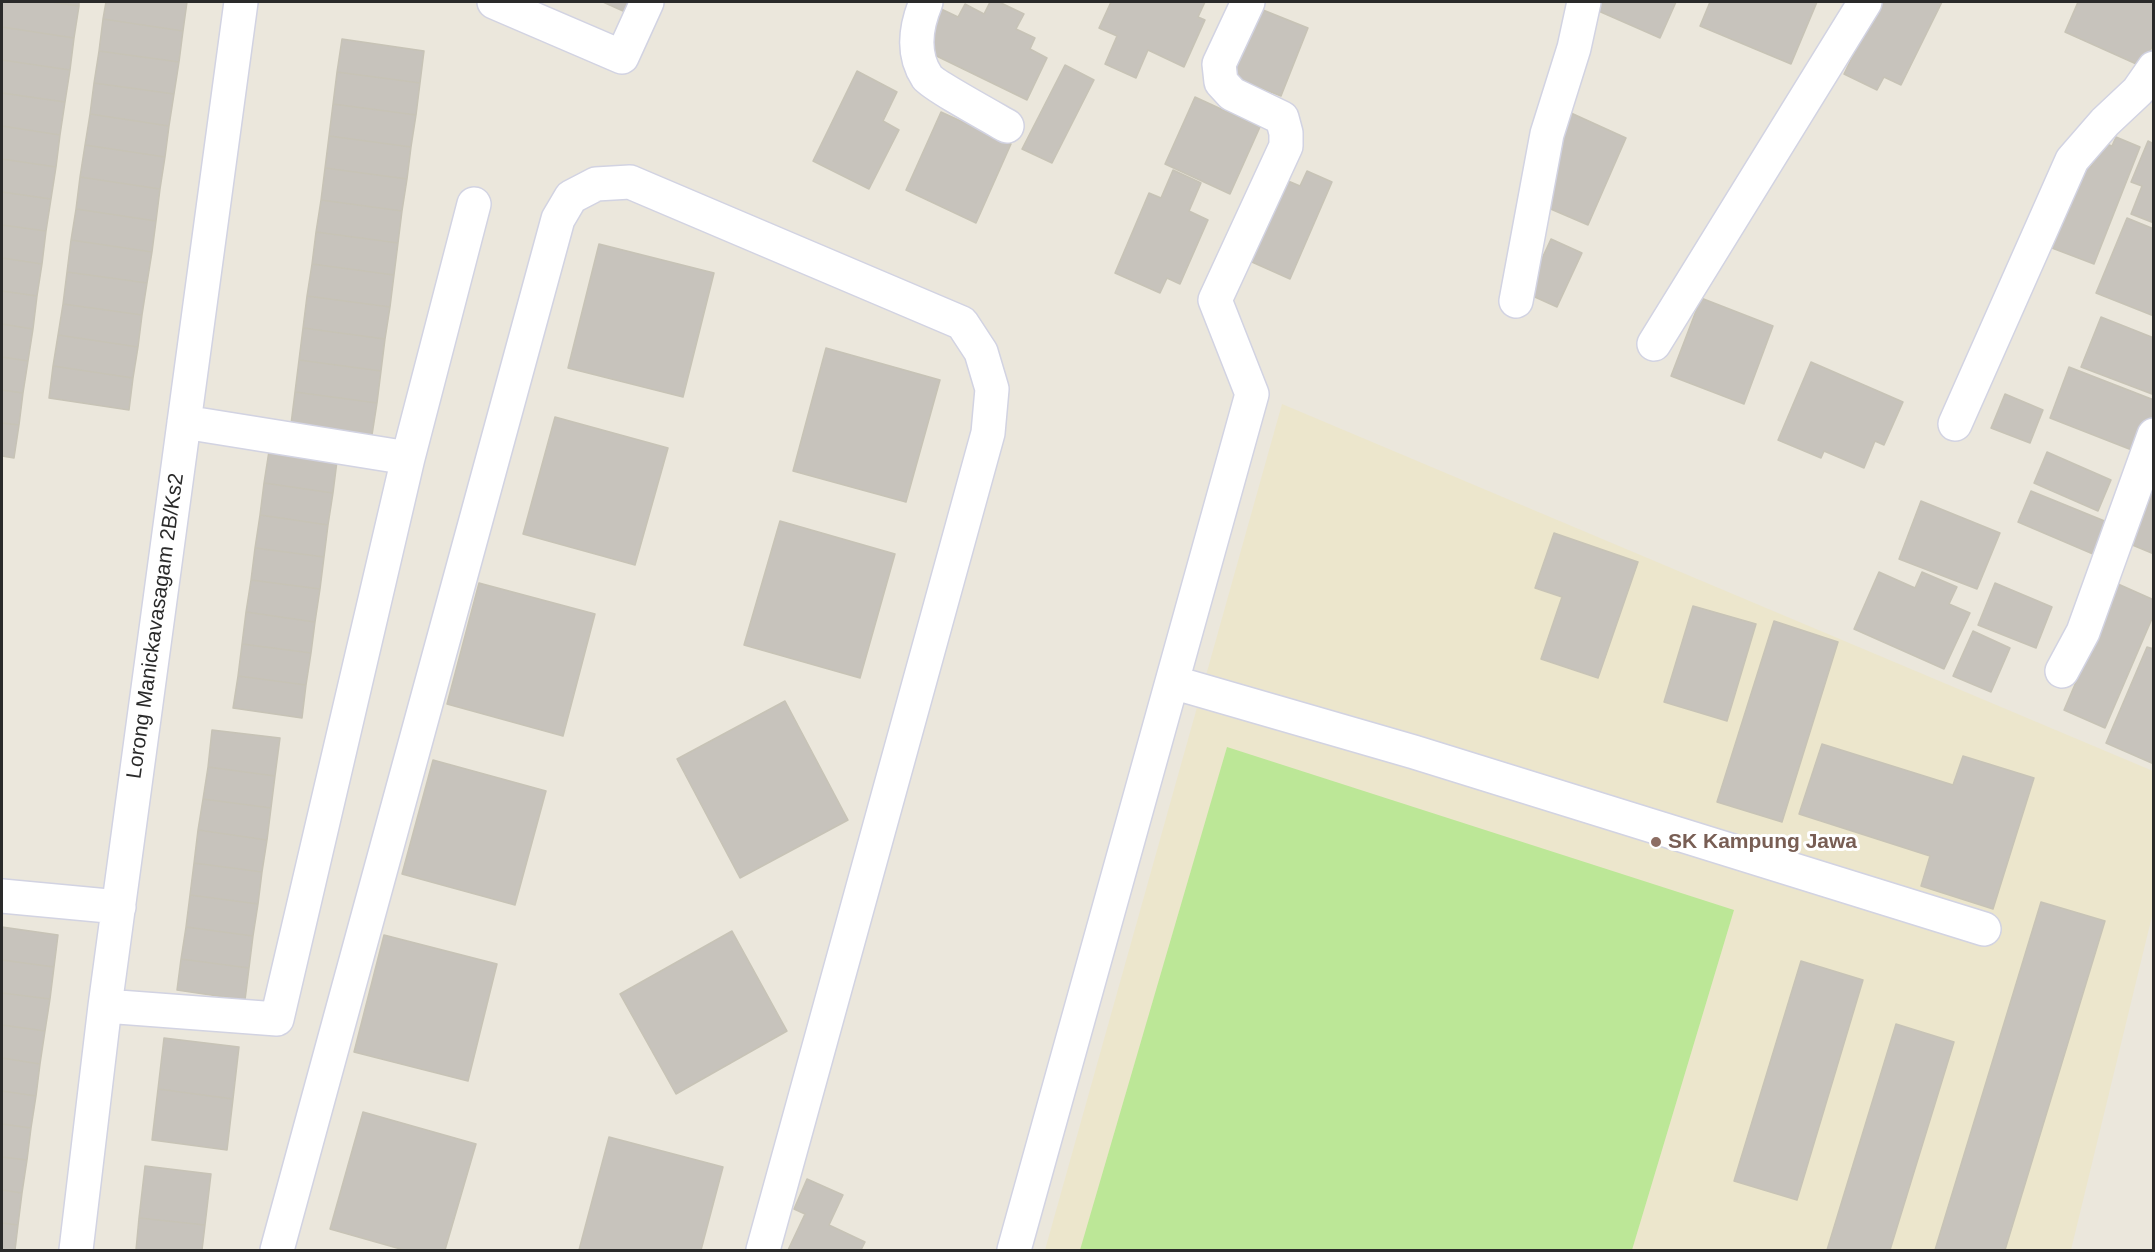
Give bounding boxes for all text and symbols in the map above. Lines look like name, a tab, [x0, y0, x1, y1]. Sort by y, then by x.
street label: Lorong Manickavasagam 2B/Ks2	[122, 472, 190, 780]
place label: SK Kampung Jawa	[1668, 829, 1857, 855]
marker: SK Kampung Jawa	[1649, 835, 1663, 849]

